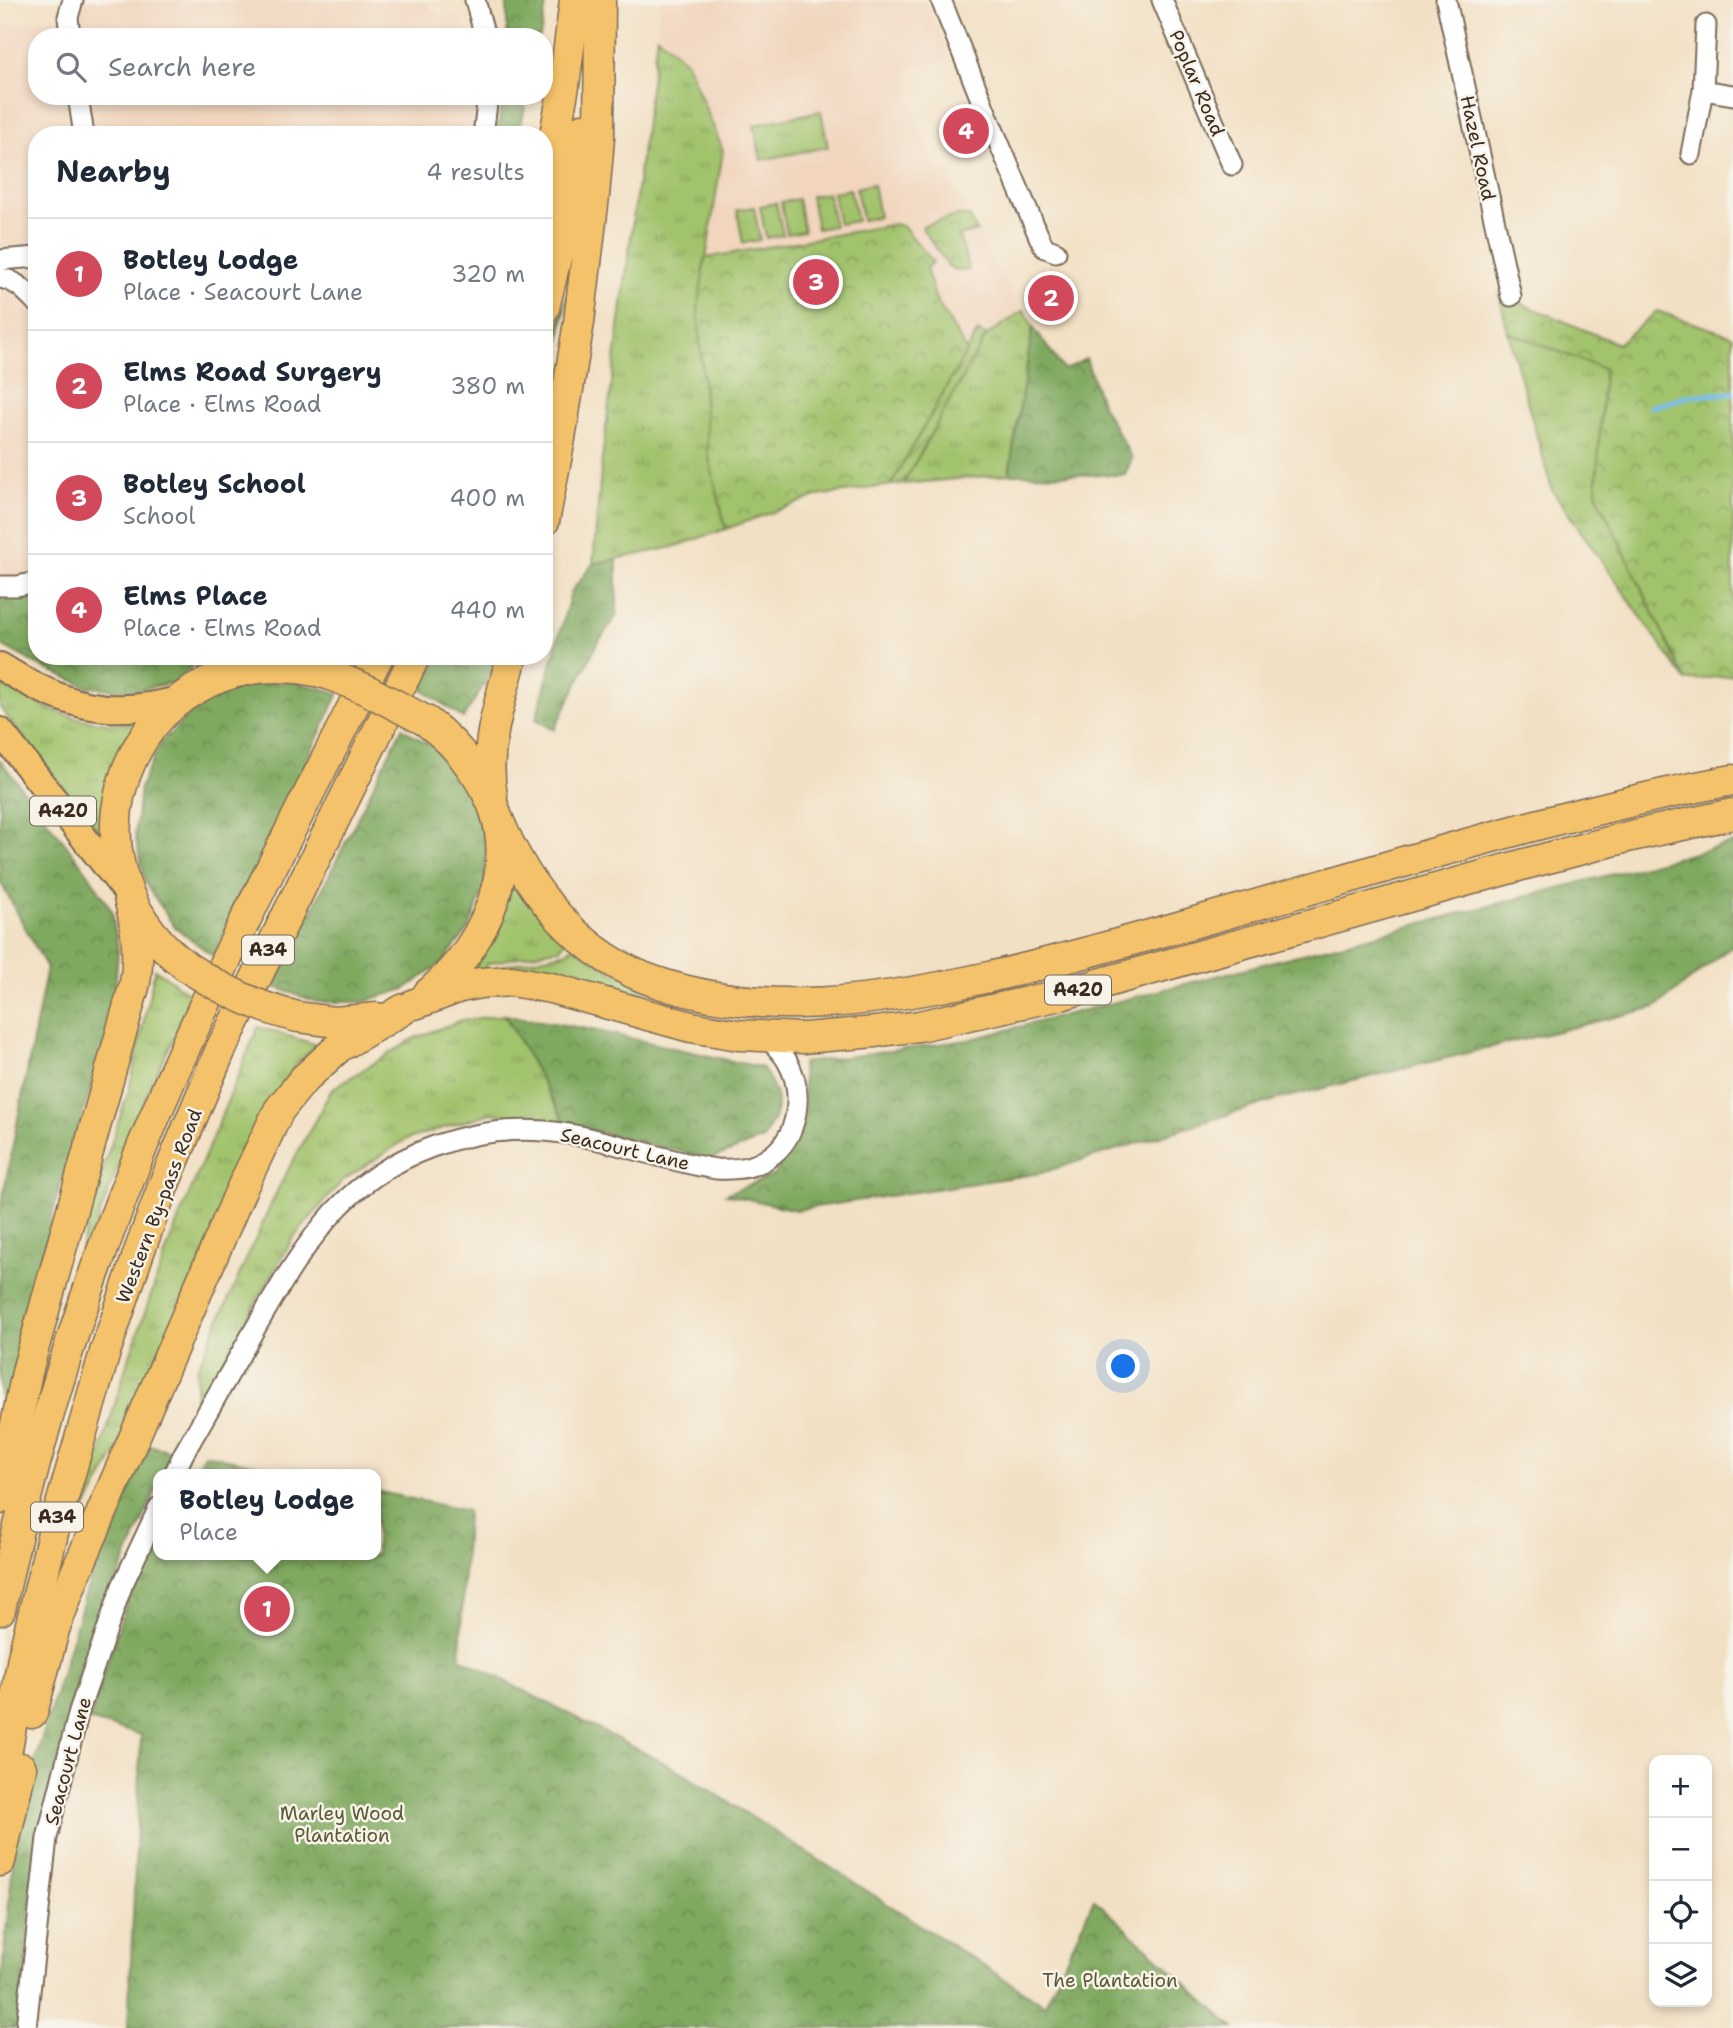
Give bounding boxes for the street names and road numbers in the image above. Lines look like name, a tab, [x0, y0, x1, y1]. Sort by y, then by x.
street label: Poplar Road	[1163, 26, 1231, 140]
street label: Hazel Road	[1455, 93, 1501, 203]
road number: A420	[30, 796, 96, 826]
road number: A34	[242, 936, 294, 965]
road number: A420	[1045, 975, 1111, 1004]
street label: Western By-pass Road	[110, 1105, 208, 1307]
street label: Seacourt Lane	[558, 1122, 692, 1176]
road number: A34	[31, 1502, 83, 1532]
street label: Seacourt Lane	[39, 1694, 97, 1828]

